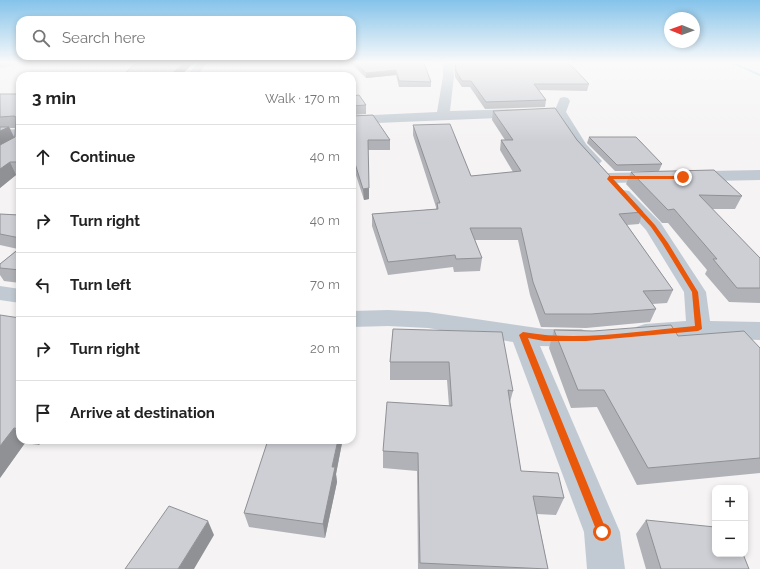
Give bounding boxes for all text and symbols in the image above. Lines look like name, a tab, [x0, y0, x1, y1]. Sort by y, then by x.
north arrow	[664, 12, 700, 48]
search box	[16, 16, 356, 60]
icon: search	[30, 27, 52, 49]
text: Search here	[62, 29, 145, 47]
text: 3 min	[32, 88, 76, 108]
text: Walk · 170 m	[265, 91, 340, 106]
icon: ahead	[32, 146, 54, 168]
text: Continue	[70, 148, 135, 166]
text: 40 m	[310, 149, 340, 164]
route end	[674, 168, 692, 186]
icon: right	[32, 210, 54, 232]
text: Turn right	[70, 212, 140, 230]
text: 40 m	[310, 213, 340, 228]
icon: left	[32, 274, 54, 296]
text: Turn left	[70, 276, 131, 294]
text: 70 m	[310, 277, 340, 292]
icon: right	[32, 338, 54, 360]
text: Turn right	[70, 340, 140, 358]
text: 20 m	[310, 341, 340, 356]
icon: arrive	[32, 402, 54, 424]
text: Arrive at destination	[70, 404, 215, 422]
map controls	[712, 485, 748, 557]
button: +	[712, 485, 748, 521]
button: −	[712, 521, 748, 557]
route start	[593, 523, 611, 541]

